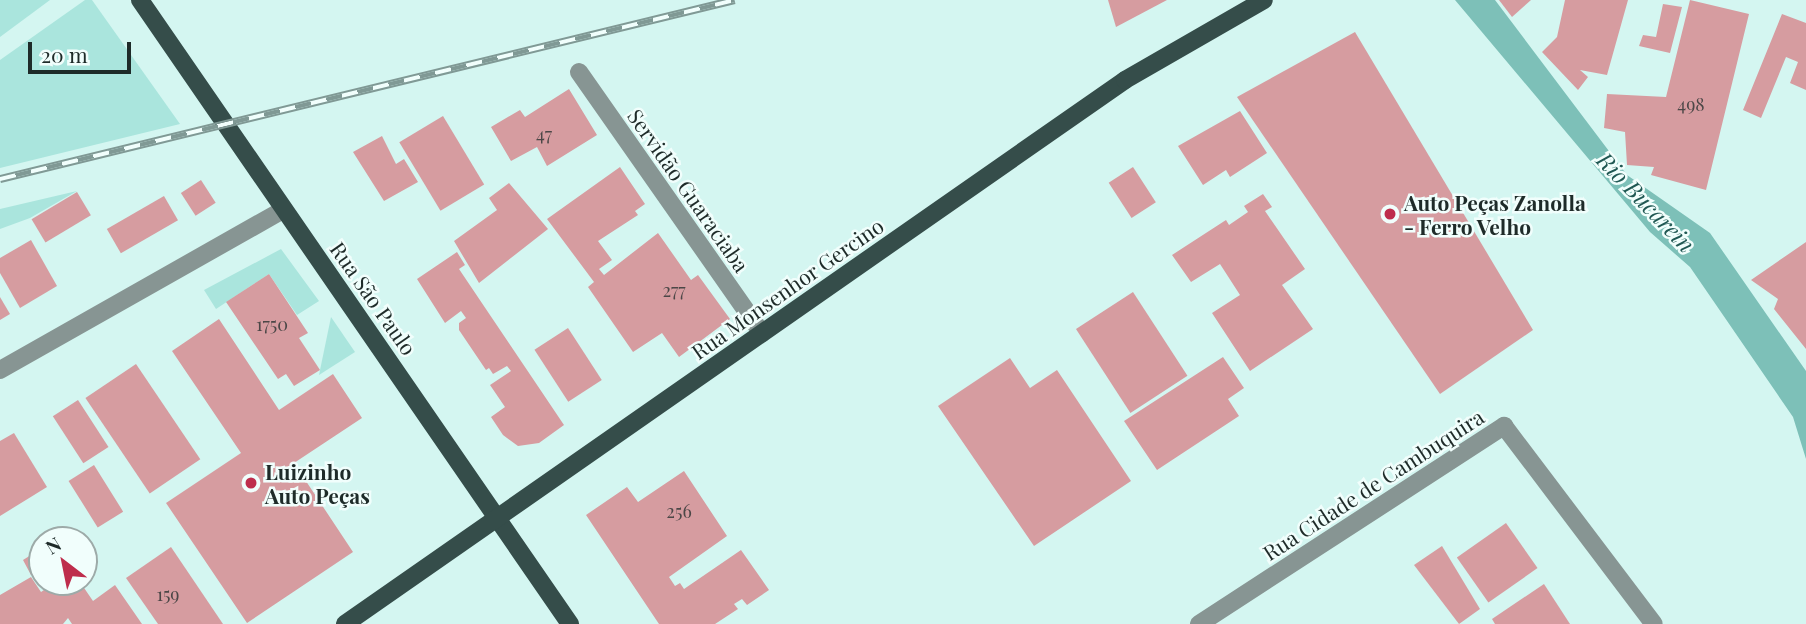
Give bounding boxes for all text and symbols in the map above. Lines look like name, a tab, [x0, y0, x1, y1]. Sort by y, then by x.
scale bar	[32, 28, 135, 72]
text: 20 m	[41, 40, 88, 68]
house number: 498	[1677, 93, 1705, 115]
street label: Servidão Guaraciaba	[623, 104, 755, 276]
house number: 47	[536, 123, 552, 145]
water label: Rio Bucarein	[1592, 146, 1700, 258]
place label: Auto Peças Zanolla - Ferro Velho	[1404, 189, 1586, 239]
marker: Auto Peças Zanolla - Ferro Velho	[1382, 206, 1398, 222]
street label: Rua Monsenhor Gercino	[686, 212, 888, 364]
street label: Rua São Paulo	[326, 237, 422, 359]
house number: 277	[662, 279, 686, 301]
house number: 1750	[256, 313, 288, 335]
street label: Rua Cidade de Cambuquira	[1258, 403, 1488, 565]
place label: Luizinho Auto Peças	[265, 458, 370, 508]
marker: Luizinho Auto Peças	[243, 475, 259, 491]
house number: 256	[666, 500, 692, 522]
north arrow	[28, 526, 98, 596]
text: N	[40, 530, 66, 560]
house number: 159	[156, 583, 180, 605]

